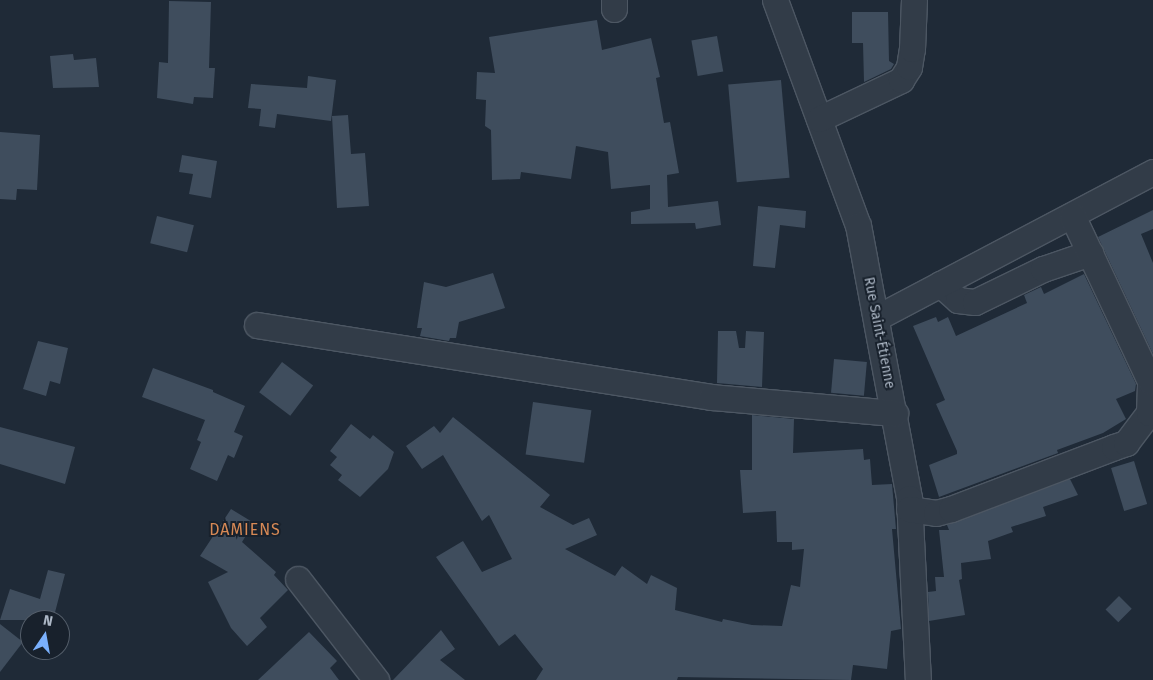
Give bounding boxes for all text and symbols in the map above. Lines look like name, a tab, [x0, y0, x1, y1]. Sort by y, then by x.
street label: Rue Saint-Étienne	[860, 276, 898, 390]
district label: DAMIENS	[208, 520, 282, 540]
north arrow	[20, 610, 70, 660]
text: N	[42, 612, 54, 630]

